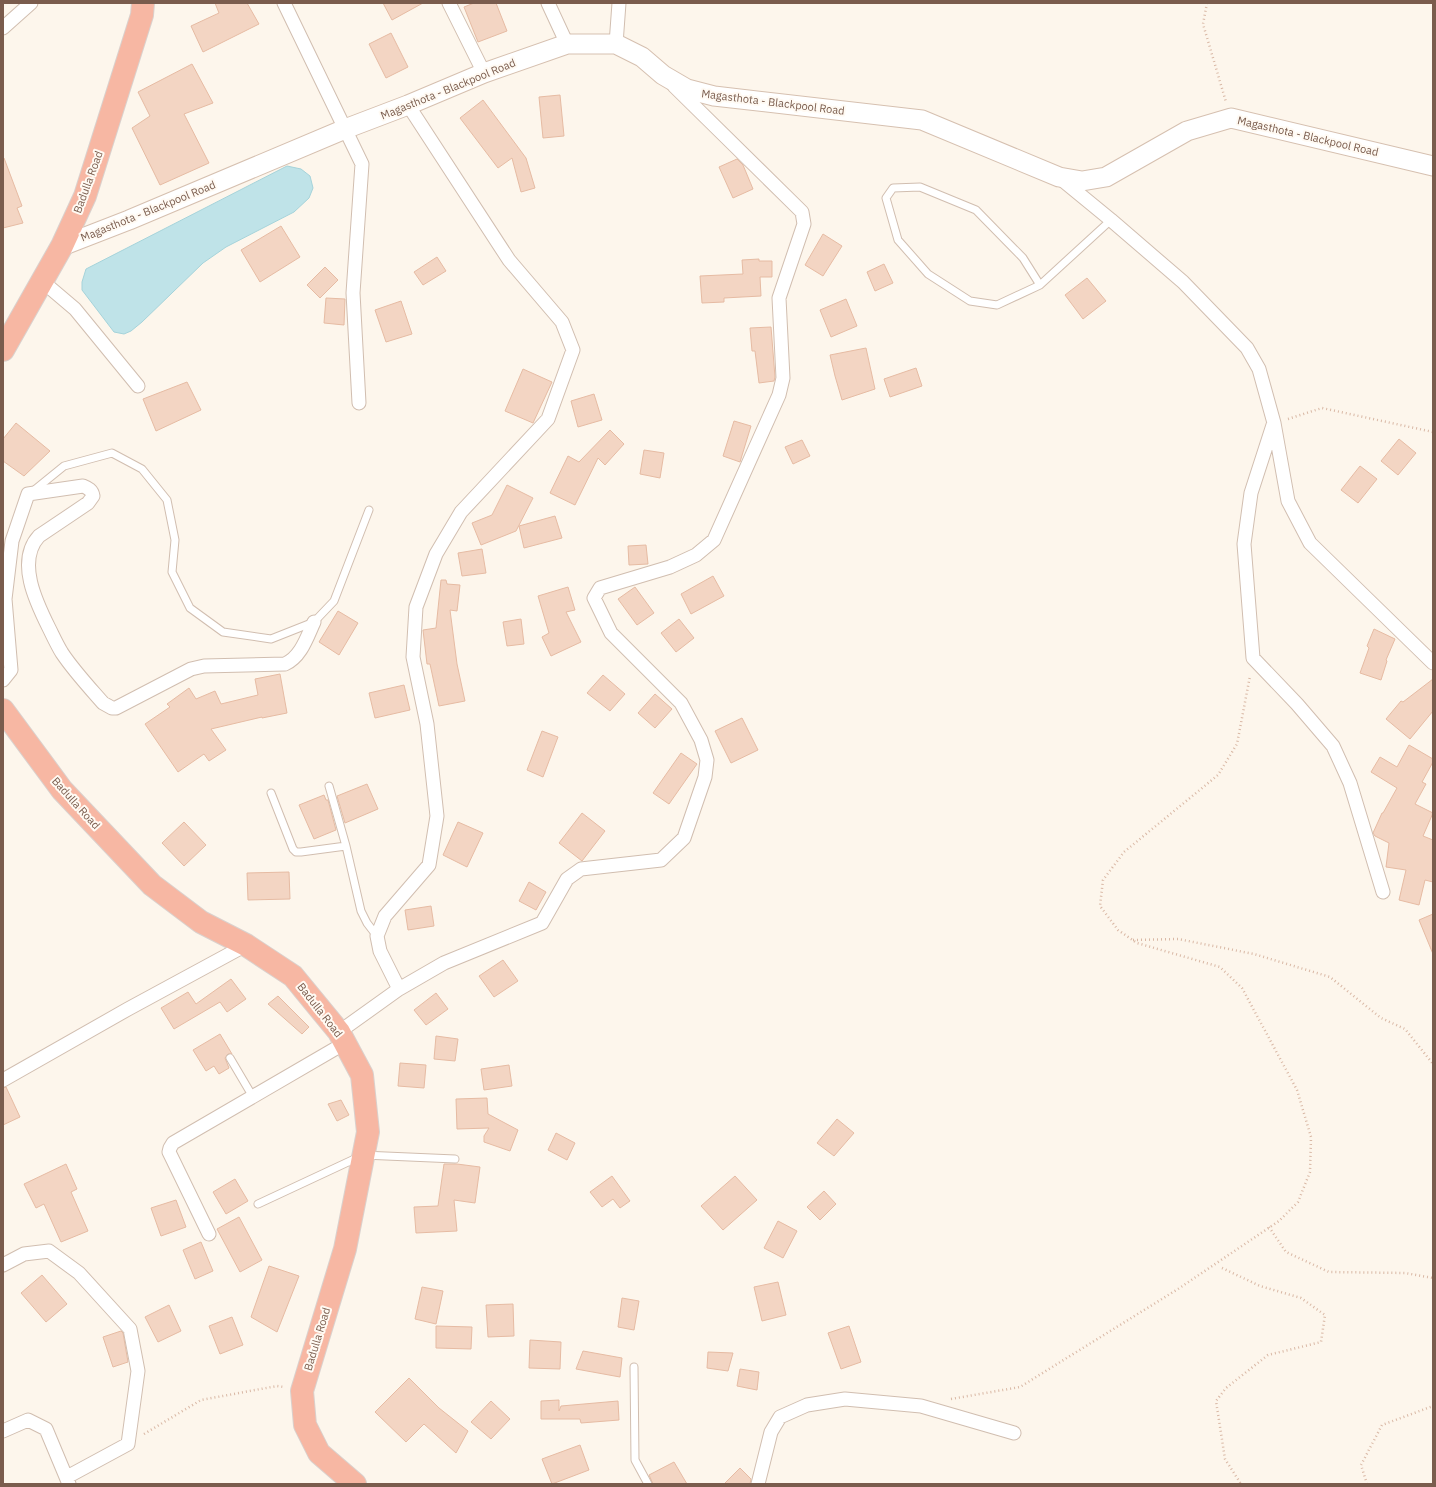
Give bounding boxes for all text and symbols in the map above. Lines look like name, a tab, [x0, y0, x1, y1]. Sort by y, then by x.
street label: Magasthota - Blackpool Road	[378, 55, 518, 123]
street label: Magasthota - Blackpool Road	[701, 86, 845, 118]
street label: Magasthota - Blackpool Road	[1236, 113, 1380, 159]
street label: Badulla Road	[70, 149, 106, 215]
street label: Magasthota - Blackpool Road	[78, 177, 218, 245]
street label: Badulla Road	[49, 774, 103, 832]
street label: Badulla Road	[294, 980, 346, 1040]
street label: Badulla Road	[301, 1306, 333, 1372]

